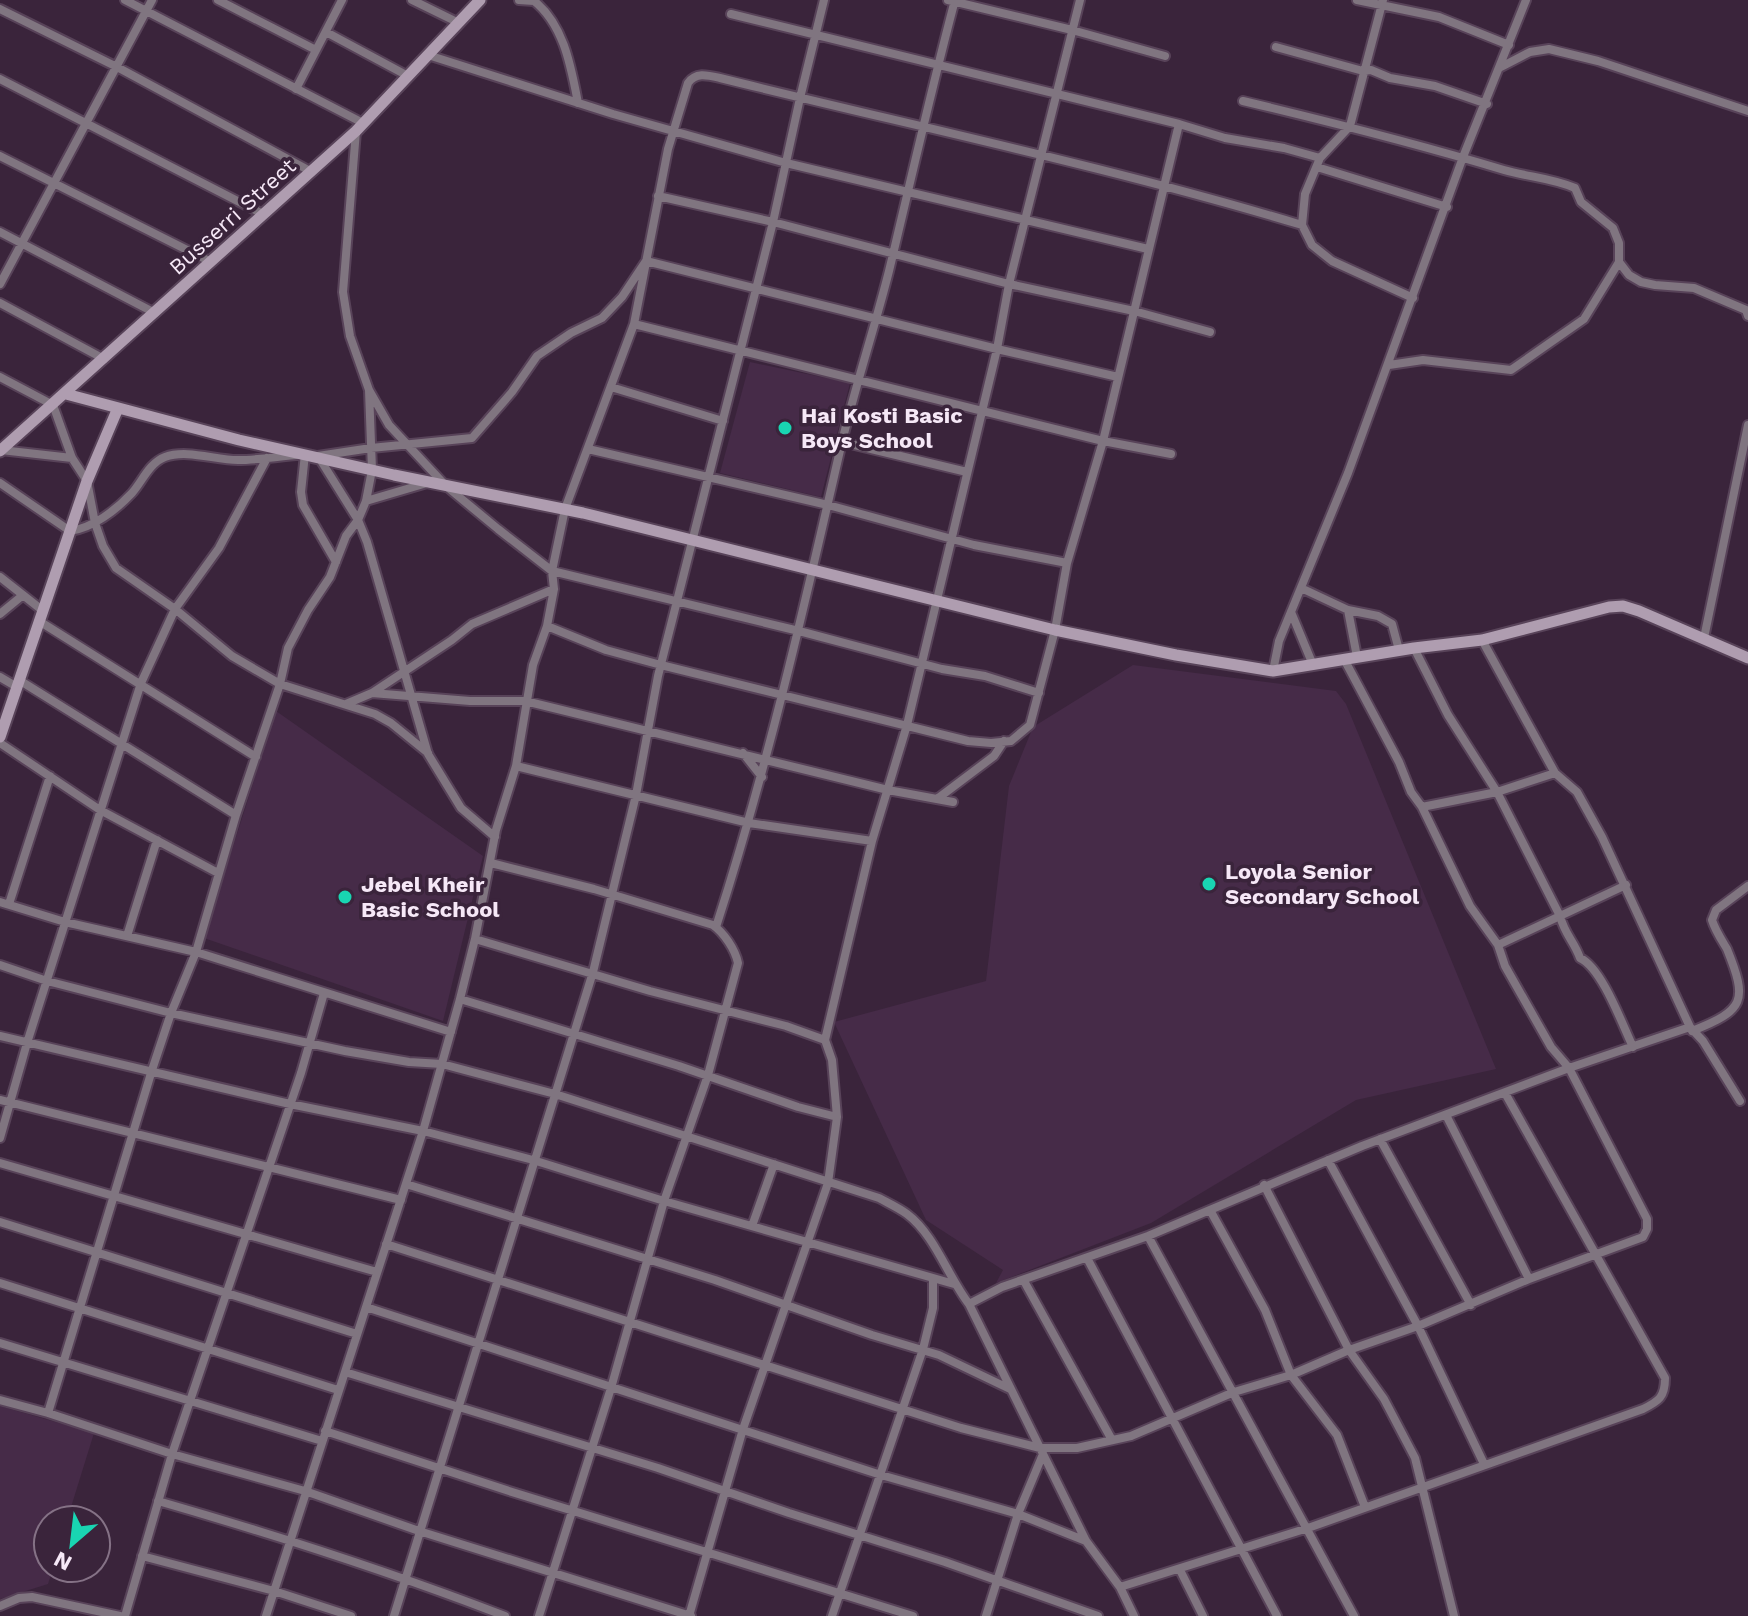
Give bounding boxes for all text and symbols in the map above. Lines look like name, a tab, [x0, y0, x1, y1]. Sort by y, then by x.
street label: Busserri Street	[164, 153, 301, 280]
place label: Hai Kosti Basic Boys School	[801, 403, 963, 453]
marker: Hai Kosti Basic Boys School	[776, 419, 794, 437]
place label: Loyola Senior Secondary School	[1225, 859, 1420, 909]
place label: Jebel Kheir Basic School	[361, 872, 500, 922]
marker: Loyola Senior Secondary School	[1200, 875, 1218, 893]
marker: Jebel Kheir Basic School	[336, 888, 354, 906]
north arrow	[32, 1504, 112, 1584]
text: N	[50, 1546, 76, 1576]

